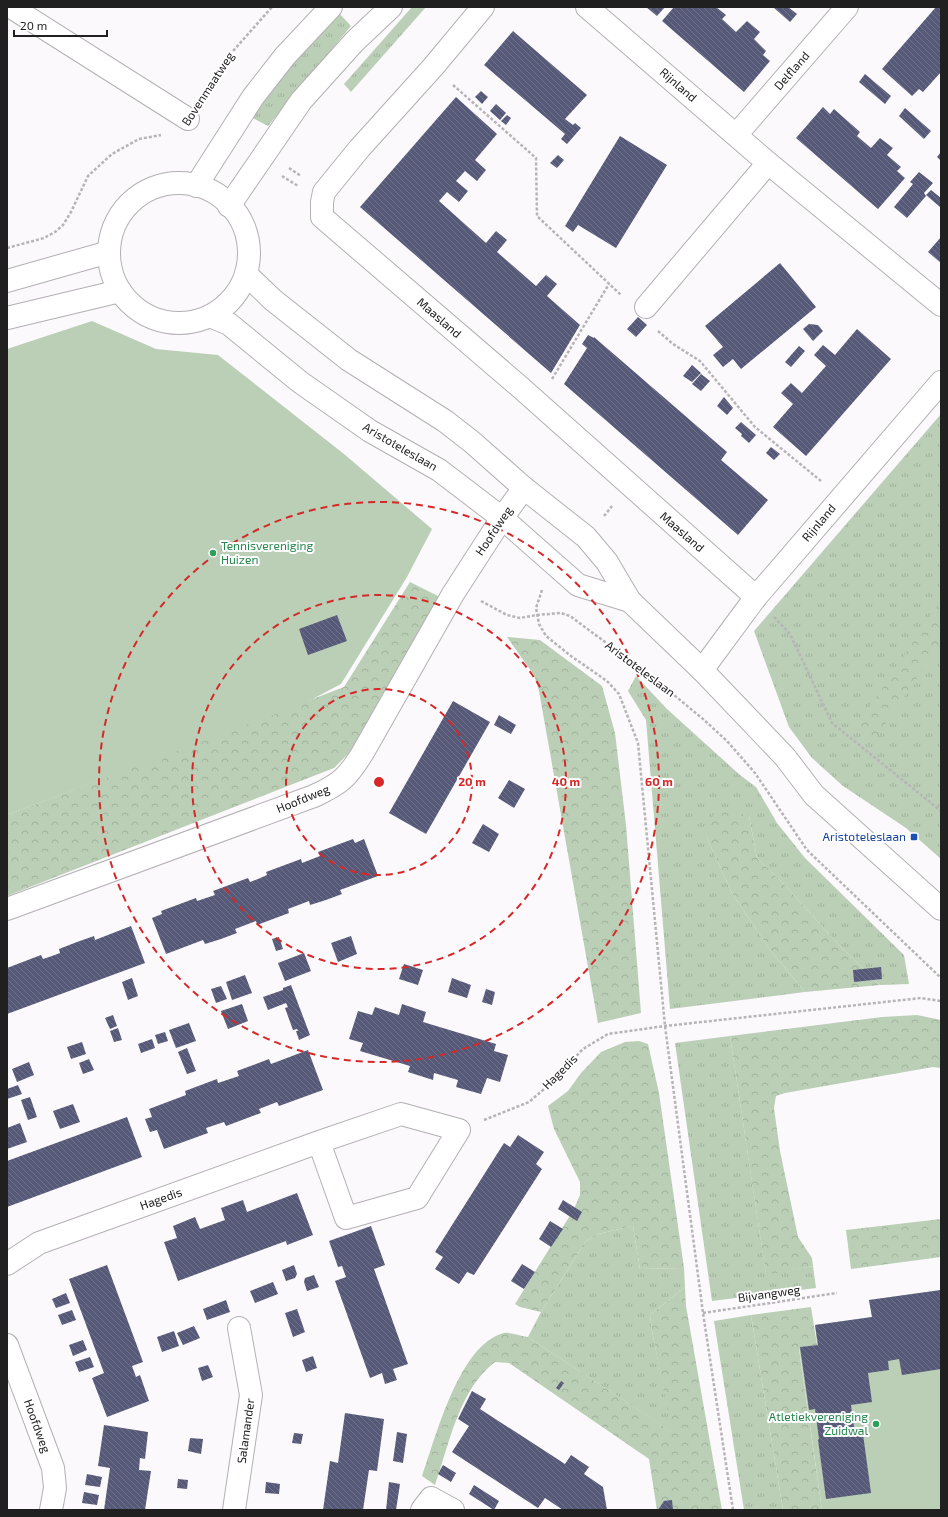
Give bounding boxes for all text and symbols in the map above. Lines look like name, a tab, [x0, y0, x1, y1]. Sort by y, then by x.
scale bar	[14, 12, 107, 38]
text: 20 m	[20, 18, 47, 32]
street label: Delfland	[771, 48, 812, 92]
street label: Bovenmaatweg	[178, 49, 236, 128]
street label: Rijnland	[657, 64, 700, 105]
street label: Maasland	[415, 294, 465, 340]
street label: Aristoteleslaan	[361, 419, 440, 473]
street label: Rijnland	[799, 501, 839, 544]
street label: Hoofdweg	[472, 503, 515, 558]
street label: Maasland	[658, 508, 708, 554]
place label: Tennisvereniging Huizen	[221, 538, 313, 566]
marker: Tennisvereniging Huizen	[208, 548, 218, 558]
street label: Aristoteleslaan	[603, 637, 678, 699]
text: 20 m	[458, 774, 486, 788]
text: 40 m	[552, 774, 580, 788]
text: 60 m	[645, 774, 673, 788]
centre of rings	[372, 775, 386, 789]
street label: Hoofdweg	[274, 781, 331, 815]
place label: Aristoteleslaan	[822, 829, 906, 843]
marker: Aristoteleslaan	[909, 832, 919, 842]
street label: Hagedis	[539, 1051, 580, 1092]
street label: Hagedis	[138, 1184, 184, 1212]
street label: Bijvangweg	[737, 1282, 801, 1305]
street label: Hoofdweg	[22, 1397, 54, 1455]
street label: Salamander	[234, 1397, 257, 1464]
place label: Atletiekvereniging Zuidwal	[769, 1409, 868, 1437]
marker: Atletiekvereniging Zuidwal	[871, 1419, 881, 1429]

